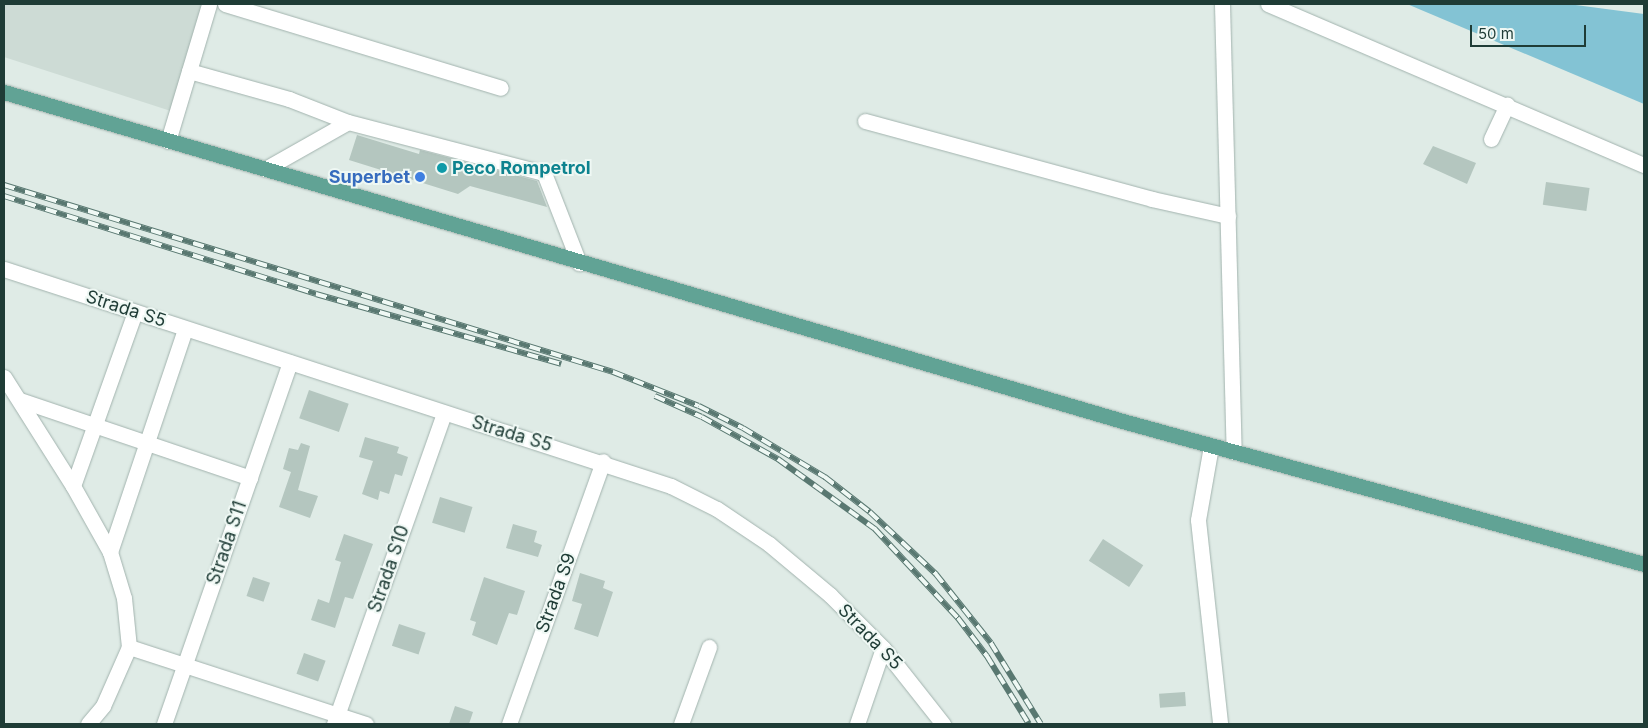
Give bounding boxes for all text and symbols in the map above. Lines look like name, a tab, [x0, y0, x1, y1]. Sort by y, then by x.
scale bar	[1473, 15, 1589, 47]
text: 50 m	[1478, 24, 1514, 43]
place label: Peco Rompetrol	[452, 157, 591, 179]
marker: Peco Rompetrol	[436, 162, 448, 174]
place label: Superbet	[329, 166, 410, 188]
marker: Superbet	[414, 171, 426, 183]
street label: Strada S5	[83, 286, 169, 332]
street label: Strada S5	[469, 412, 555, 456]
street label: Strada S11	[203, 498, 251, 588]
street label: Strada S10	[364, 523, 414, 615]
street label: Strada S9	[532, 550, 580, 636]
street label: Strada S5	[833, 600, 907, 674]

